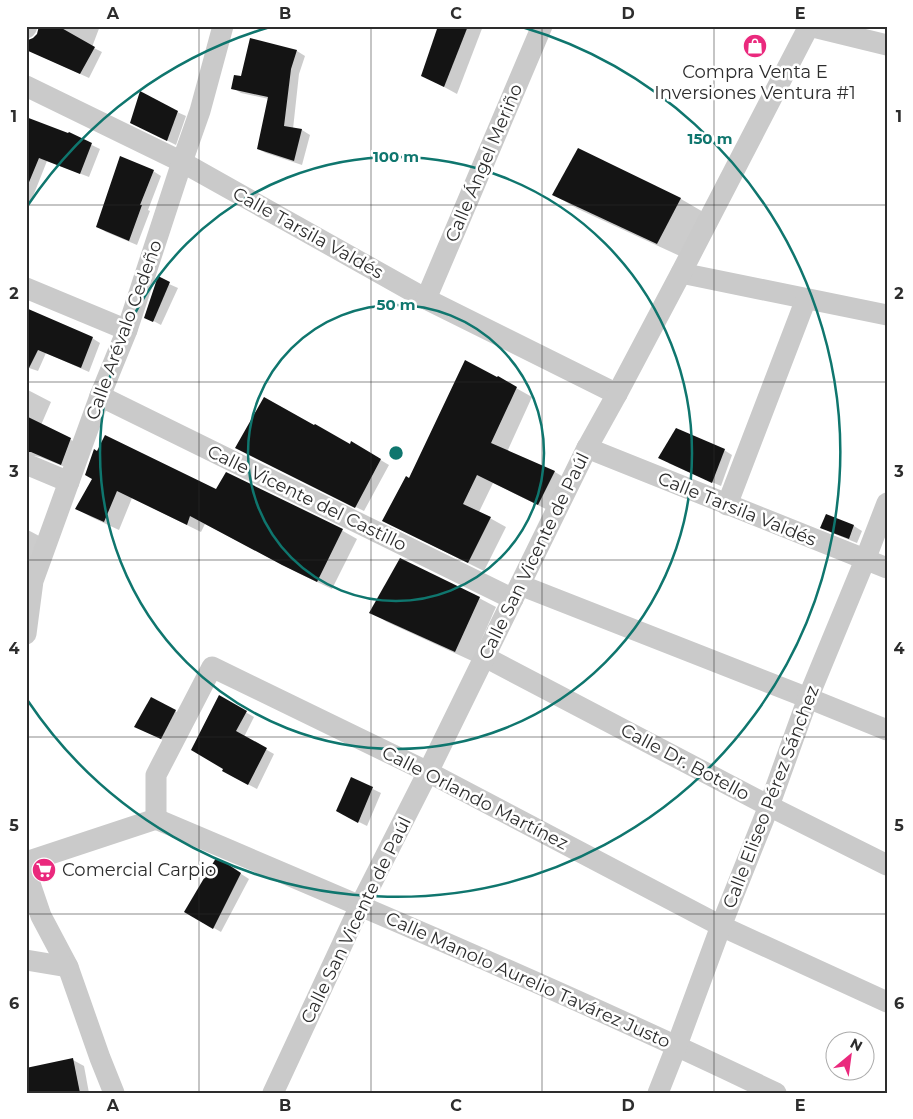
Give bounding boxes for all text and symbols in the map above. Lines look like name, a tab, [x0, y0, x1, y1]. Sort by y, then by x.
text: A	[106, 4, 120, 23]
text: B	[279, 4, 291, 23]
text: C	[450, 4, 462, 23]
text: D	[621, 4, 635, 23]
text: E	[795, 4, 805, 23]
shop icon: Compra Venta E Inversiones Ventura #1	[742, 33, 768, 59]
place label: Compra Venta E Inversiones Ventura #1	[654, 61, 856, 104]
street label: Calle Ángel Meriño	[441, 81, 527, 245]
text: 1	[11, 107, 17, 126]
text: 1	[896, 107, 902, 126]
text: 150 m	[688, 129, 732, 148]
text: 100 m	[373, 147, 419, 166]
street label: Calle Tarsila Valdés	[229, 182, 387, 284]
street label: Calle Arévalo Cedeño	[81, 237, 167, 423]
text: 2	[9, 284, 19, 303]
text: 2	[894, 284, 904, 303]
text: 50 m	[376, 295, 416, 314]
street label: Calle Vicente del Castillo	[204, 440, 410, 556]
centre of rings	[387, 444, 405, 462]
street label: Calle San Vicente de Paúl	[474, 449, 594, 663]
text: 3	[8, 462, 19, 481]
text: 3	[893, 462, 904, 481]
street label: Calle Tarsila Valdés	[655, 467, 820, 551]
text: 4	[8, 639, 20, 658]
text: 4	[893, 639, 905, 658]
street label: Calle Eliseo Pérez Sánchez	[718, 682, 824, 912]
street label: Calle Dr. Botello	[617, 719, 753, 805]
street label: Calle Orlando Martínez	[378, 741, 572, 855]
street label: Calle San Vicente de Paúl	[296, 813, 416, 1027]
text: 5	[9, 816, 19, 835]
text: 5	[894, 816, 904, 835]
supermarket icon: Comercial Carpio	[31, 857, 57, 883]
place label: Comercial Carpio	[62, 859, 216, 881]
street label: Calle Manolo Aurelio Tavárez Justo	[382, 907, 674, 1053]
text: 6	[9, 994, 19, 1013]
text: 6	[894, 994, 904, 1013]
north arrow	[826, 1032, 876, 1082]
text: N	[847, 1034, 866, 1055]
text: A	[106, 1096, 120, 1115]
text: B	[279, 1096, 291, 1115]
text: C	[450, 1096, 462, 1115]
text: D	[621, 1096, 635, 1115]
text: E	[795, 1096, 805, 1115]

